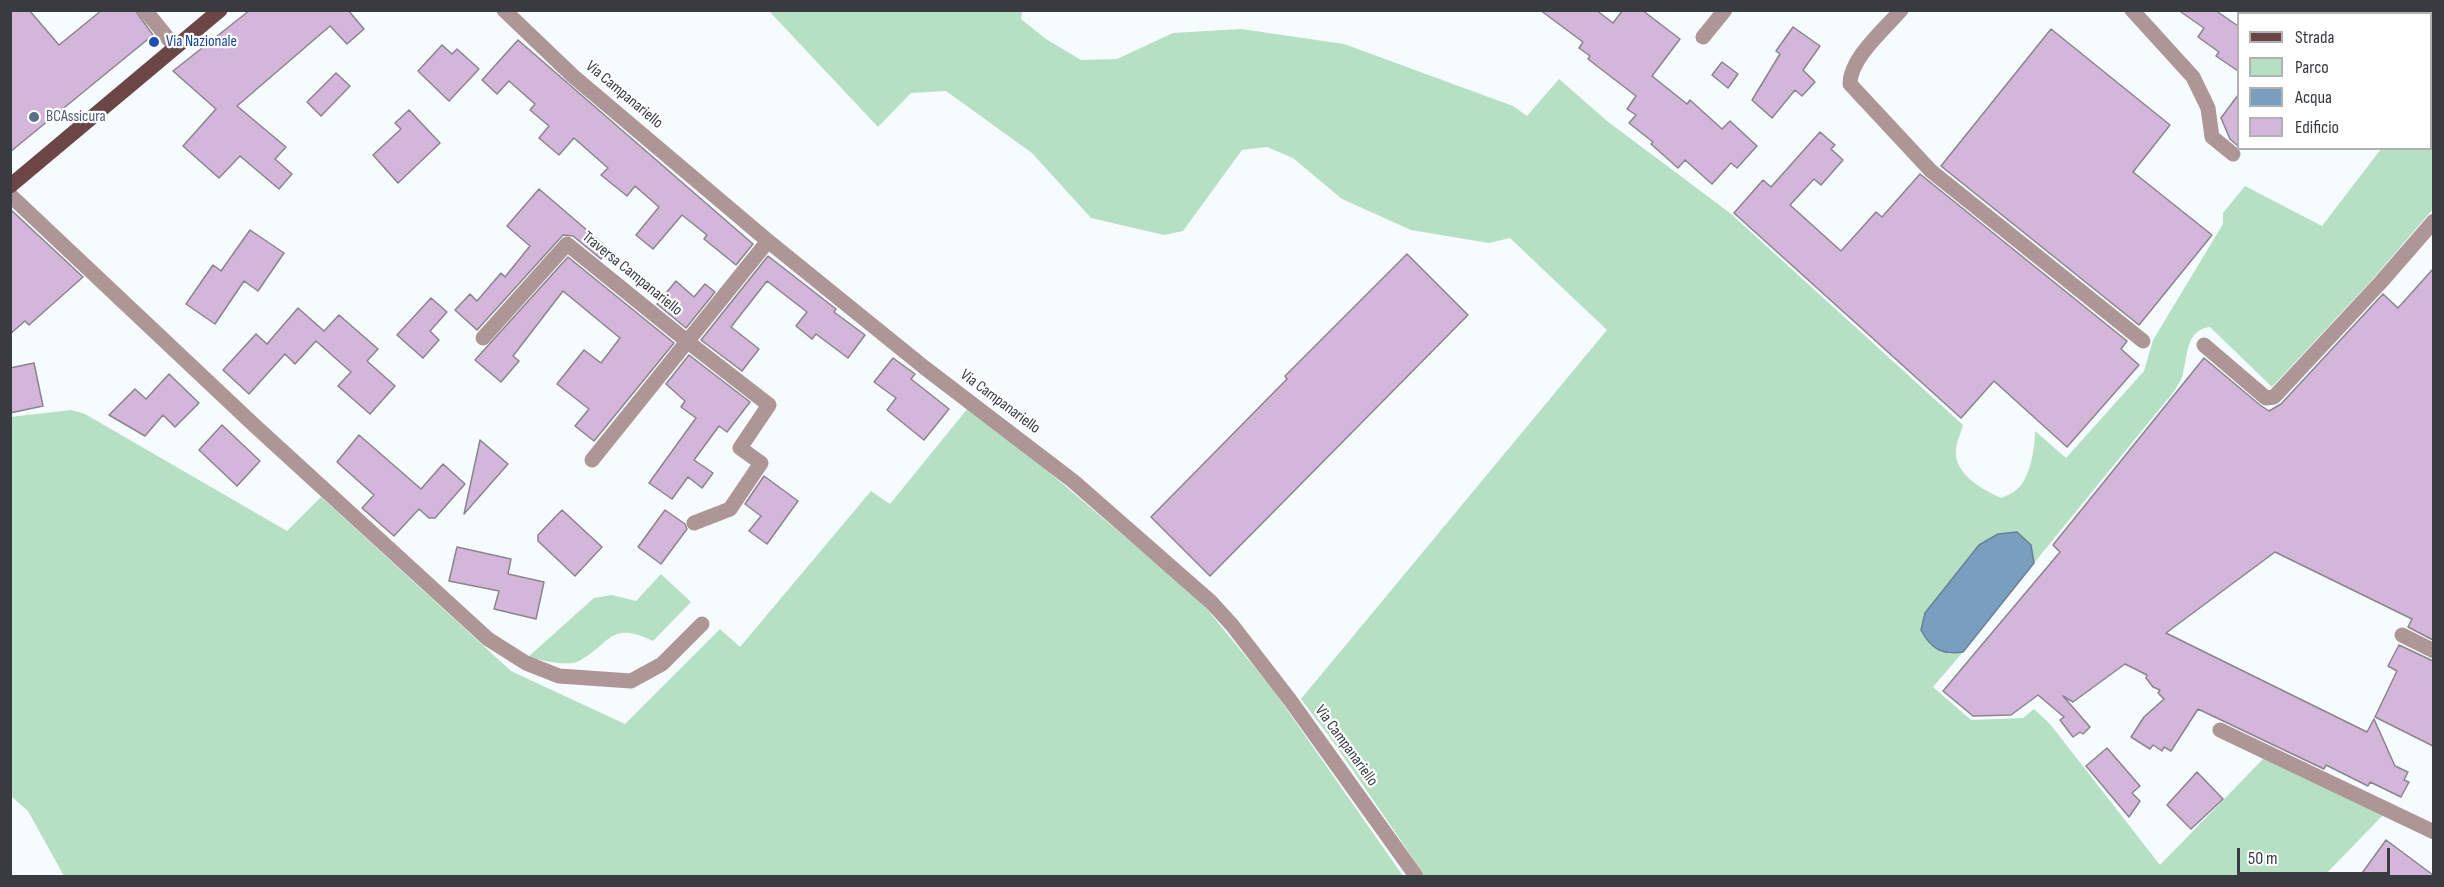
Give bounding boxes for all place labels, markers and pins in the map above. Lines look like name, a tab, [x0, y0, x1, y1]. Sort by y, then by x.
place label: Via Nazionale	[166, 32, 237, 52]
marker: Via Nazionale	[147, 35, 161, 49]
place label: BCAssicura	[46, 107, 106, 127]
marker: BCAssicura	[27, 110, 41, 124]

